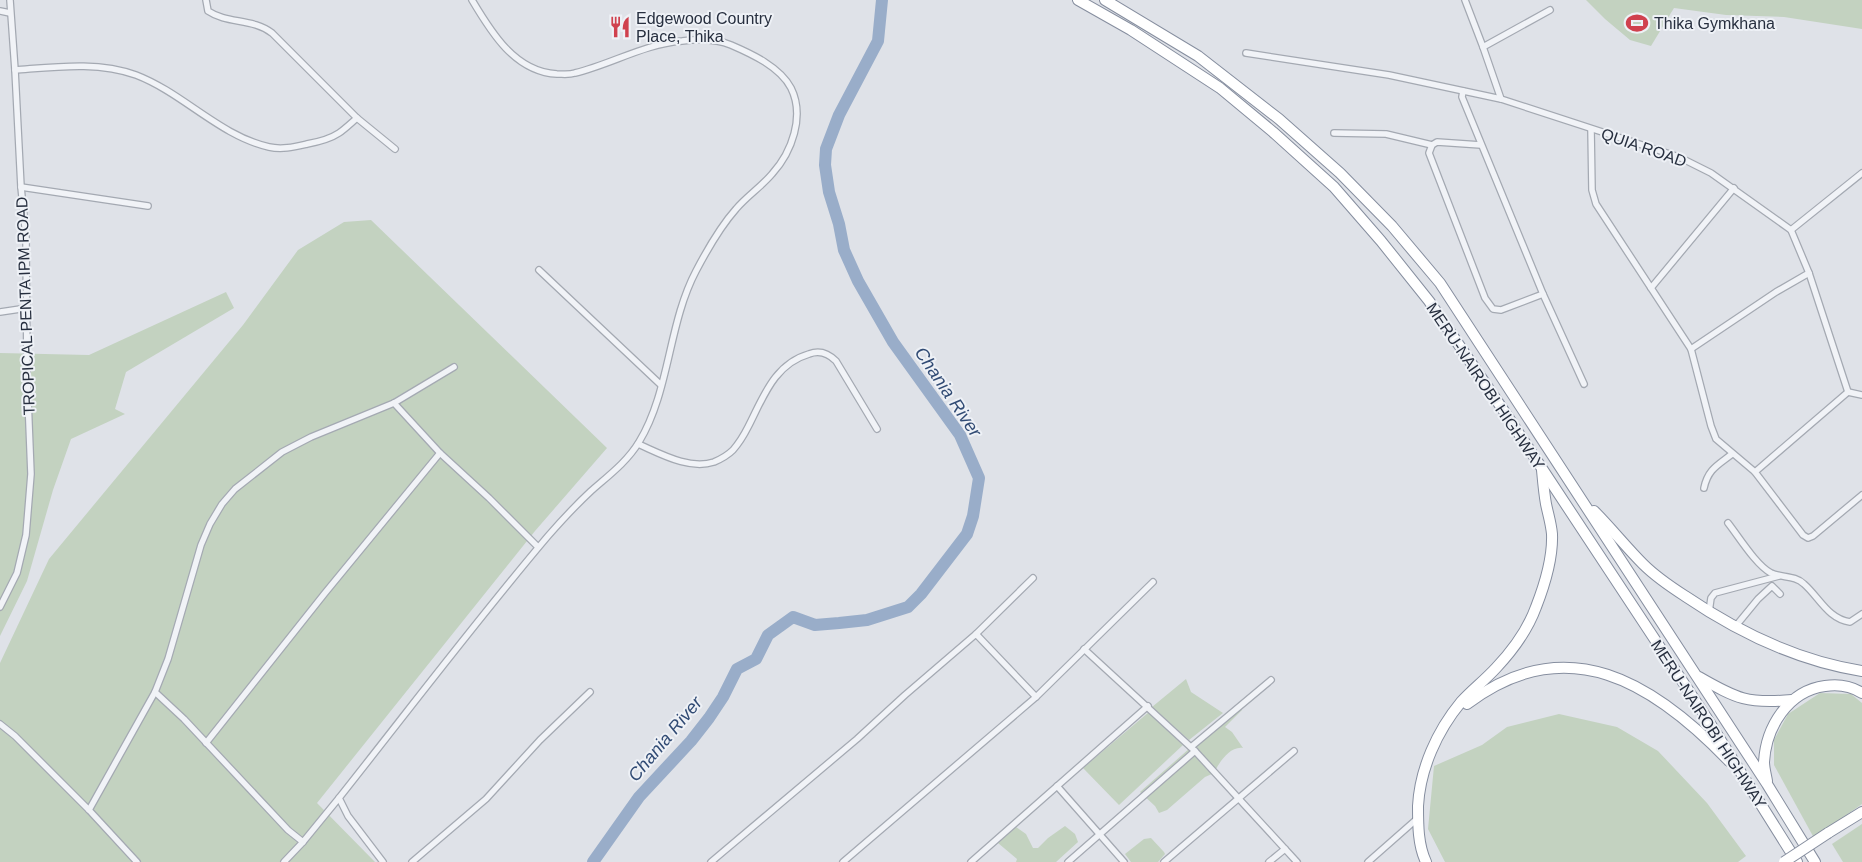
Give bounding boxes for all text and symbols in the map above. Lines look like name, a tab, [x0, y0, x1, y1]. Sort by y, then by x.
place label: Edgewood Country Place, Thika	[636, 10, 772, 45]
sports icon: Thika Gymkhana	[1624, 10, 1650, 36]
restaurant icon: Edgewood Country Place, Thika	[607, 14, 633, 40]
place label: Thika Gymkhana	[1654, 15, 1775, 32]
street label: QUIA ROAD	[1599, 125, 1689, 170]
street label: TROPICAL PENTA IPM ROAD	[13, 196, 38, 416]
street label: MERU-NAIROBI HIGHWAY	[1423, 300, 1548, 473]
water label: Chania River	[911, 343, 986, 442]
street label: MERU-NAIROBI HIGHWAY	[1648, 637, 1770, 812]
water label: Chania River	[624, 692, 707, 785]

